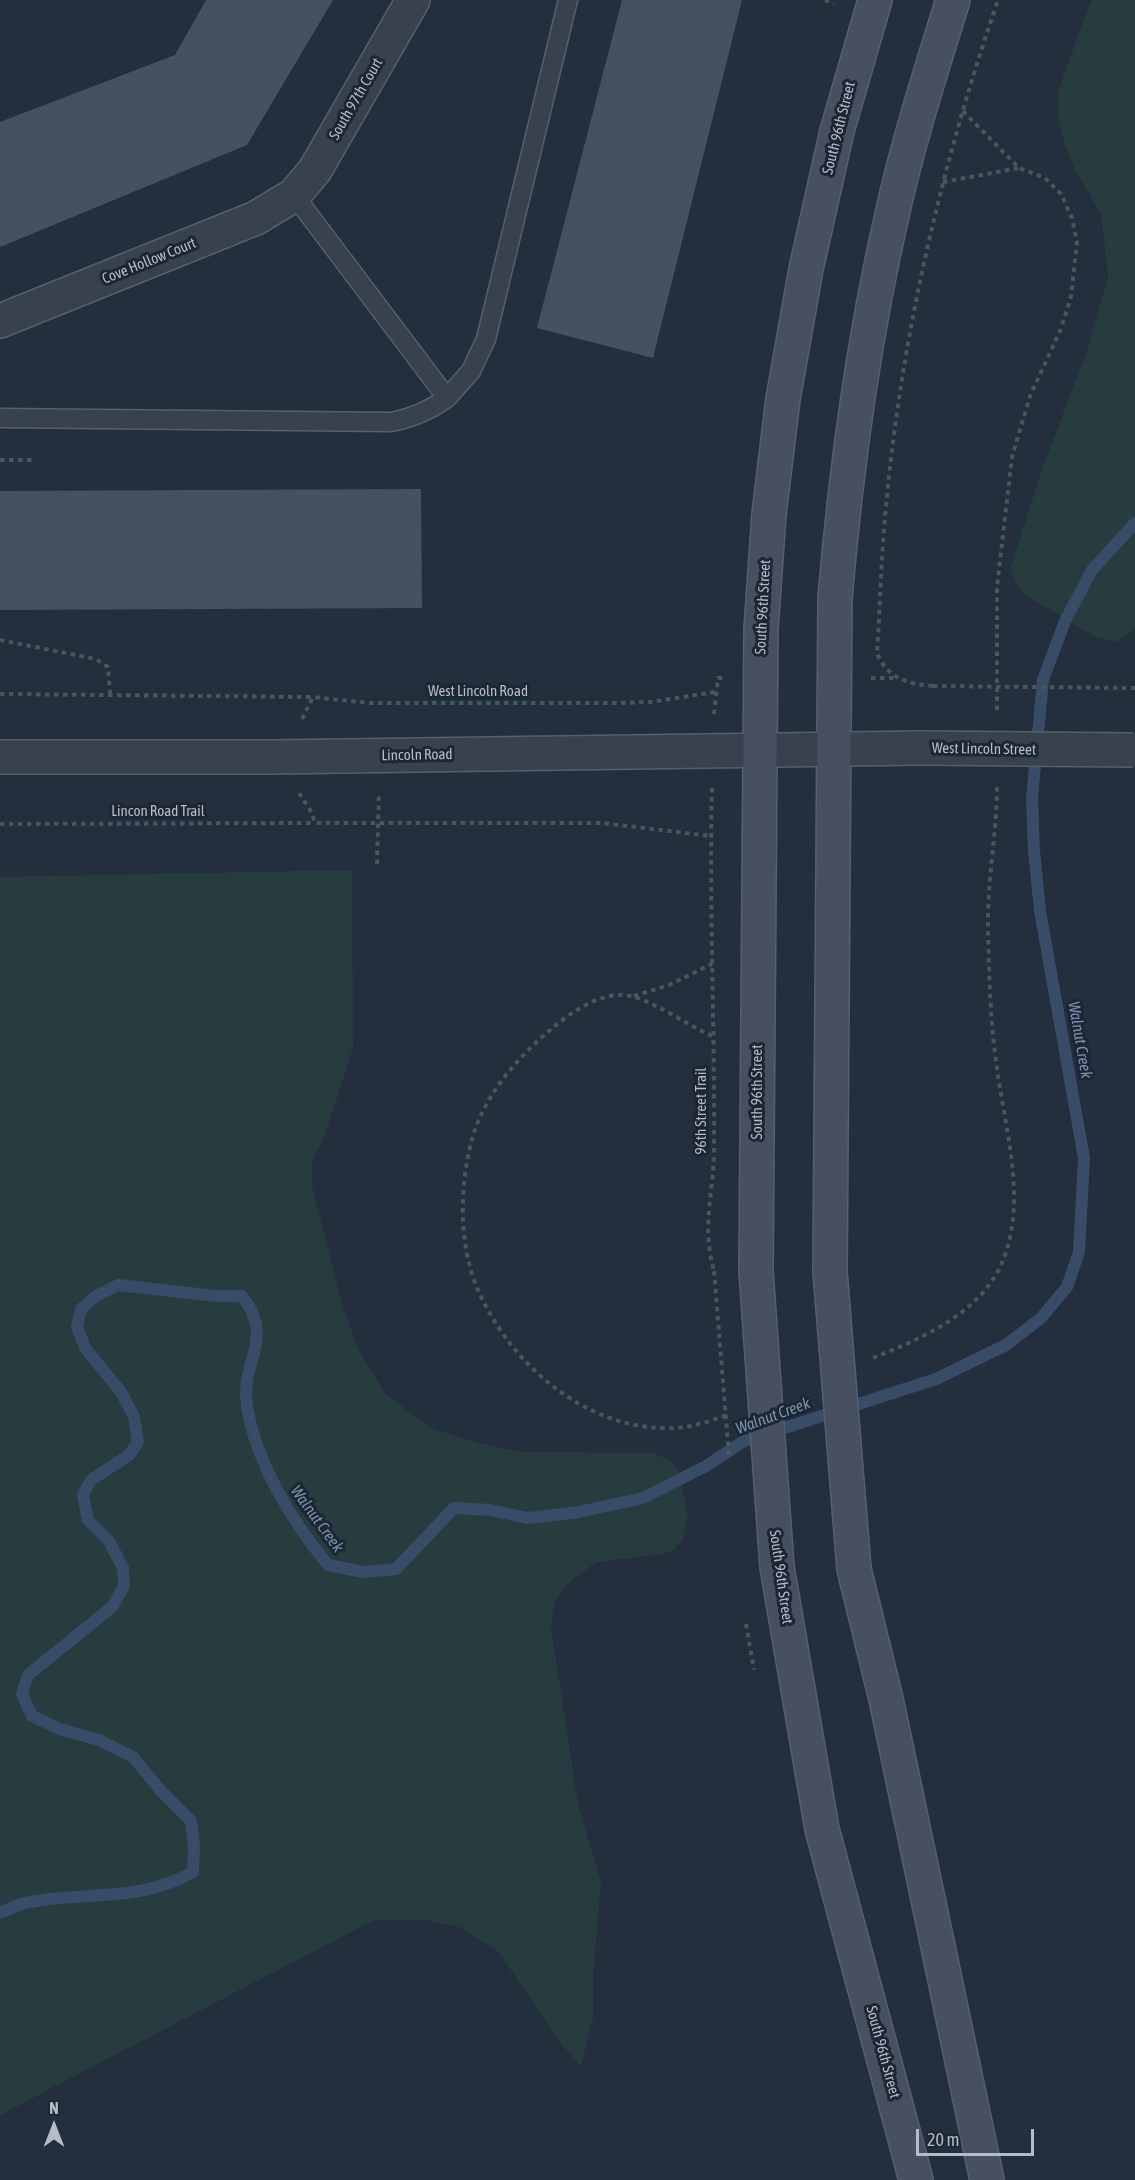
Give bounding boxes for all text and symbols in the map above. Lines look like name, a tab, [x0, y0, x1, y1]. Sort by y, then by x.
street label: South 97th Court	[325, 55, 387, 143]
street label: South 96th Street	[819, 80, 859, 176]
street label: Cove Hollow Court	[99, 234, 199, 288]
street label: South 96th Street	[752, 559, 774, 655]
street label: West Lincoln Road	[428, 682, 528, 700]
street label: West Lincoln Street	[932, 739, 1036, 759]
street label: Lincoln Road	[381, 745, 453, 765]
street label: Lincon Road Trail	[111, 802, 205, 820]
water label: Walnut Creek	[1064, 1000, 1096, 1080]
street label: South 96th Street	[748, 1045, 766, 1139]
street label: 96th Street Trail	[692, 1068, 710, 1154]
water label: Walnut Creek	[733, 1394, 813, 1438]
water label: Walnut Creek	[286, 1482, 348, 1556]
street label: South 96th Street	[765, 1529, 797, 1625]
street label: South 96th Street	[862, 2004, 904, 2100]
north arrow	[24, 2096, 84, 2156]
text: N	[49, 2099, 59, 2117]
scale bar	[919, 2117, 1038, 2155]
text: 20 m	[927, 2129, 959, 2150]

